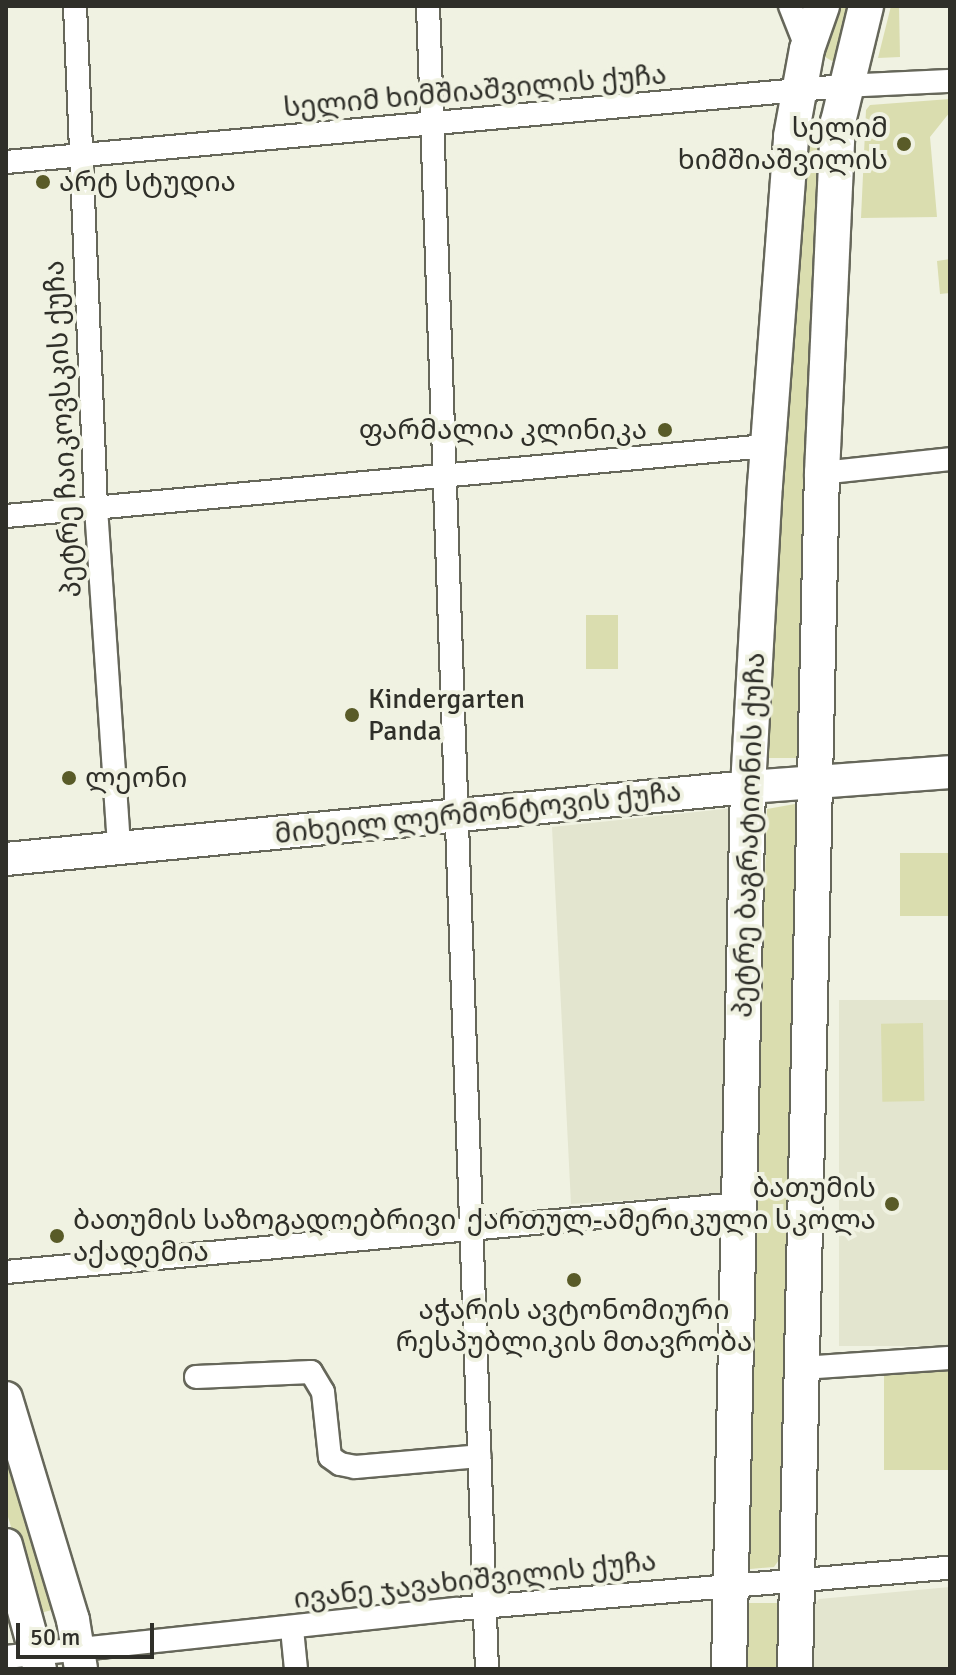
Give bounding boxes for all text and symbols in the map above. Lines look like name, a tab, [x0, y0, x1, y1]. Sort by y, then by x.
street label: სელიმ ხიმშიაშვილის ქუჩა	[282, 58, 668, 124]
place label: სელიმ ხიმშიაშვილის	[678, 111, 888, 177]
marker: სელიმ ხიმშიაშვილის	[895, 135, 913, 153]
place label: არტ სტუდია	[59, 165, 236, 199]
marker: არტ სტუდია	[34, 173, 52, 191]
street label: პეტრე ჩაიკოვსკის ქუჩა	[37, 260, 89, 598]
place label: ფარმალია კლინიკა	[359, 413, 647, 447]
marker: ფარმალია კლინიკა	[654, 419, 676, 441]
street label: პეტრე ბაგრატიონის ქუჩა	[726, 652, 772, 1018]
place label: Kindergarten Panda	[368, 682, 525, 748]
marker: Kindergarten Panda	[343, 706, 361, 724]
place label: ლეონი	[85, 761, 187, 795]
marker: ლეონი	[60, 769, 78, 787]
street label: მიხეილ ლერმონტოვის ქუჩა	[273, 775, 683, 851]
place label: ბათუმის ქართულ-ამერიკული სკოლა	[467, 1171, 876, 1237]
marker: ბათუმის ქართულ-ამერიკული სკოლა	[883, 1195, 901, 1213]
place label: ბათუმის საზოგადოებრივი აქადემია	[73, 1203, 456, 1269]
marker: ბათუმის საზოგადოებრივი აქადემია	[48, 1227, 66, 1245]
marker: აჭარის ავტონომიური რესპუბლიკის მთავრობა	[565, 1271, 583, 1289]
place label: აჭარის ავტონომიური რესპუბლიკის მთავრობა	[396, 1293, 752, 1359]
street label: ივანე ჯავახიშვილის ქუჩა	[292, 1544, 658, 1616]
scale bar	[20, 1607, 158, 1657]
text: 50 m	[30, 1622, 80, 1652]

